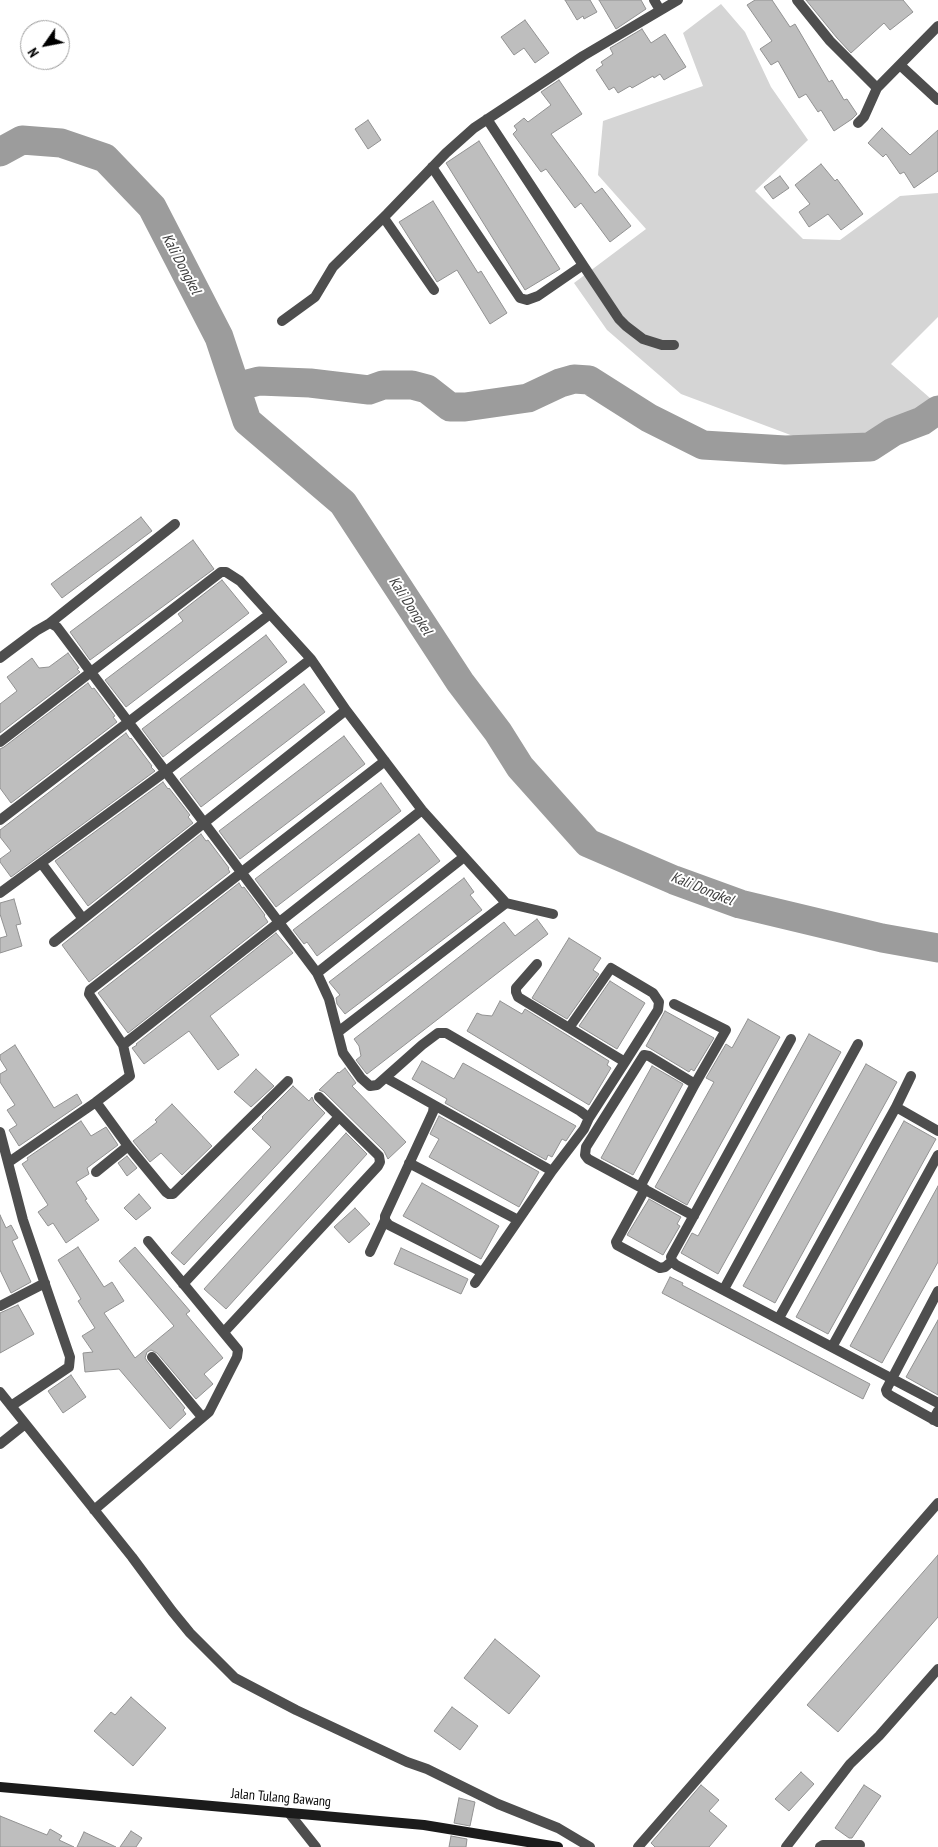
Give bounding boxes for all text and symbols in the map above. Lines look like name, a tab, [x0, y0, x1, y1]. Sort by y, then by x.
north arrow	[20, 20, 70, 70]
text: N	[24, 45, 43, 61]
water label: Kali Dongkel	[158, 231, 204, 297]
water label: Kali Dongkel	[385, 574, 435, 638]
water label: Kali Dongkel	[668, 868, 736, 910]
street label: Jalan Tulang Bawang	[230, 1785, 332, 1811]

